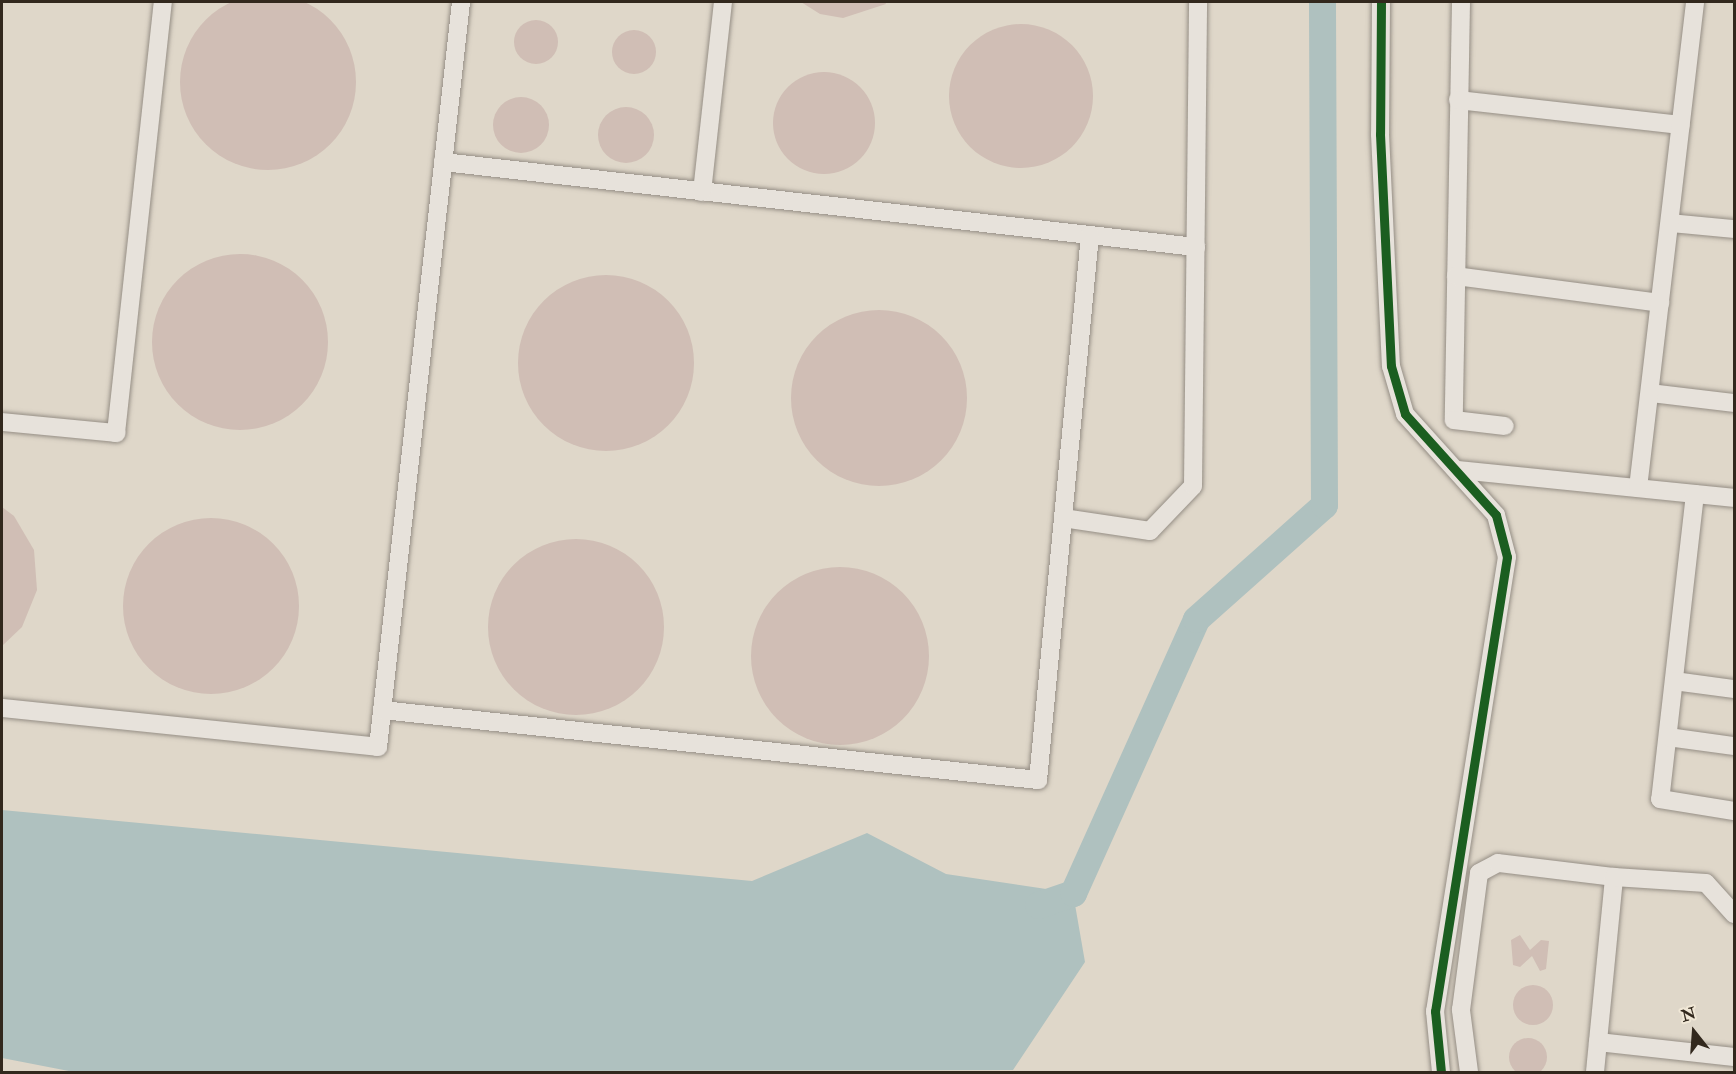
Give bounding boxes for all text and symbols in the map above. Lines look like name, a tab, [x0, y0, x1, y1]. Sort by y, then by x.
north arrow	[1664, 1002, 1724, 1062]
text: N	[1679, 1003, 1699, 1026]

